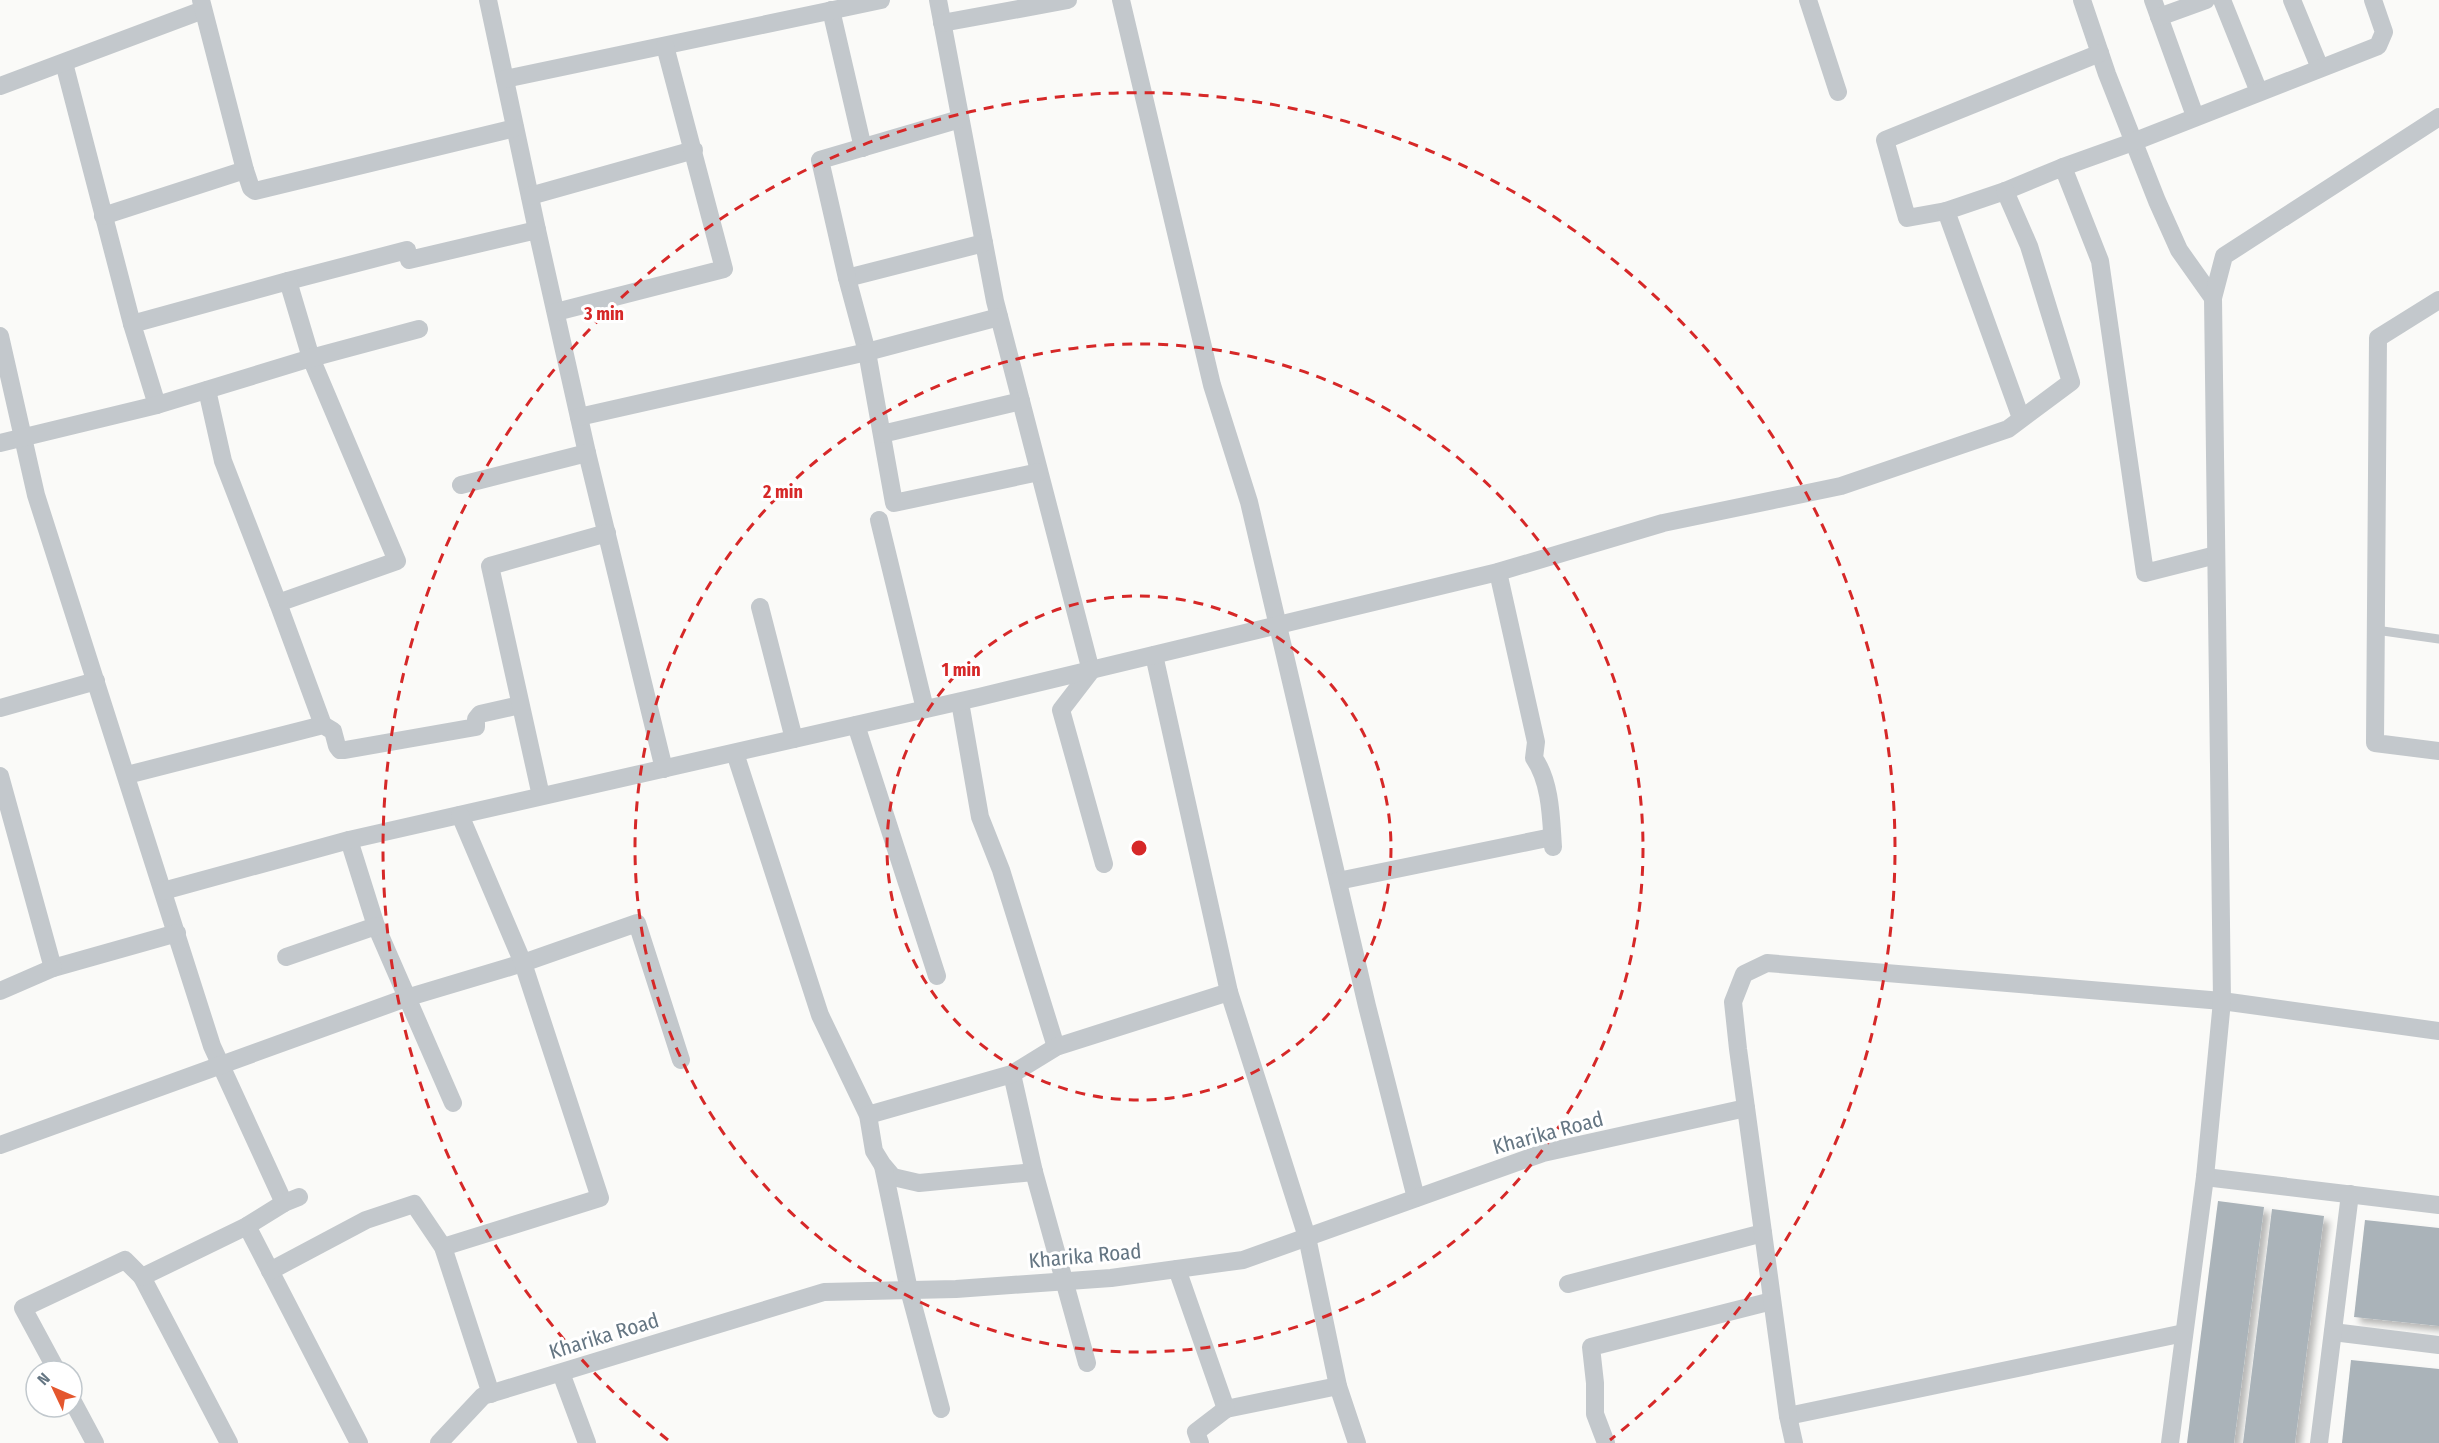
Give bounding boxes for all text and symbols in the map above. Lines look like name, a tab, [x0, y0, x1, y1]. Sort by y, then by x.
text: 3 min	[583, 303, 624, 325]
text: 2 min	[762, 481, 803, 503]
text: 1 min	[941, 659, 981, 681]
centre of rings	[1129, 838, 1149, 858]
street label: Kharika Road	[1490, 1106, 1606, 1160]
street label: Kharika Road	[1027, 1238, 1143, 1274]
street label: Kharika Road	[546, 1307, 662, 1365]
north arrow	[24, 1359, 84, 1419]
text: N	[33, 1369, 54, 1389]

